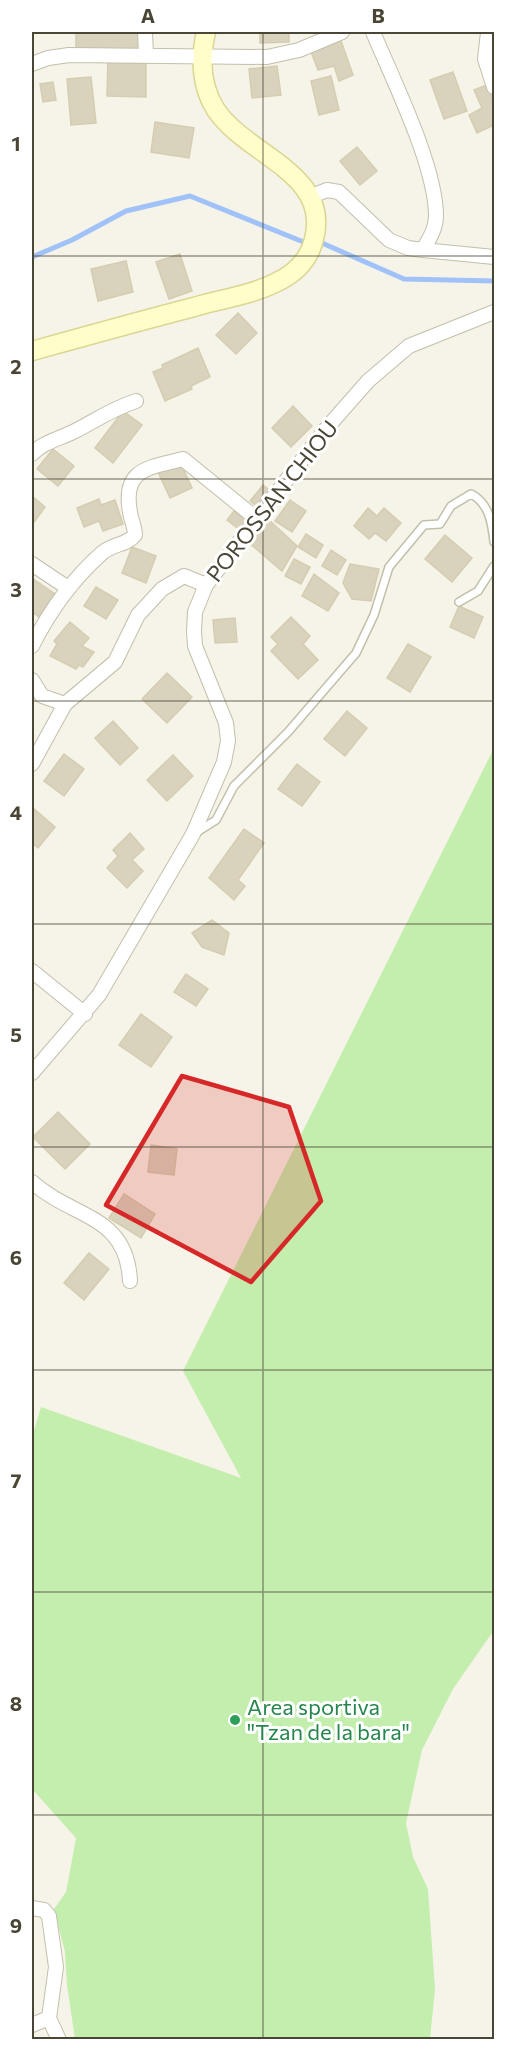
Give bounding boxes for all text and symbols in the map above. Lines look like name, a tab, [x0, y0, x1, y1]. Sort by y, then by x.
text: A	[141, 3, 155, 27]
text: B	[371, 3, 385, 27]
text: 1	[11, 131, 21, 155]
text: 2	[10, 354, 22, 378]
street label: POROSSAN CHIOU	[200, 414, 343, 587]
text: 3	[10, 577, 22, 601]
text: 4	[10, 800, 22, 824]
text: 5	[10, 1022, 22, 1046]
text: 6	[10, 1245, 22, 1269]
text: 7	[11, 1468, 22, 1492]
text: 8	[10, 1691, 22, 1715]
place label: Area sportiva "Tzan de la bara"	[247, 1693, 410, 1745]
marker: Area sportiva "Tzan de la bara"	[228, 1713, 242, 1727]
text: 9	[10, 1913, 22, 1937]

